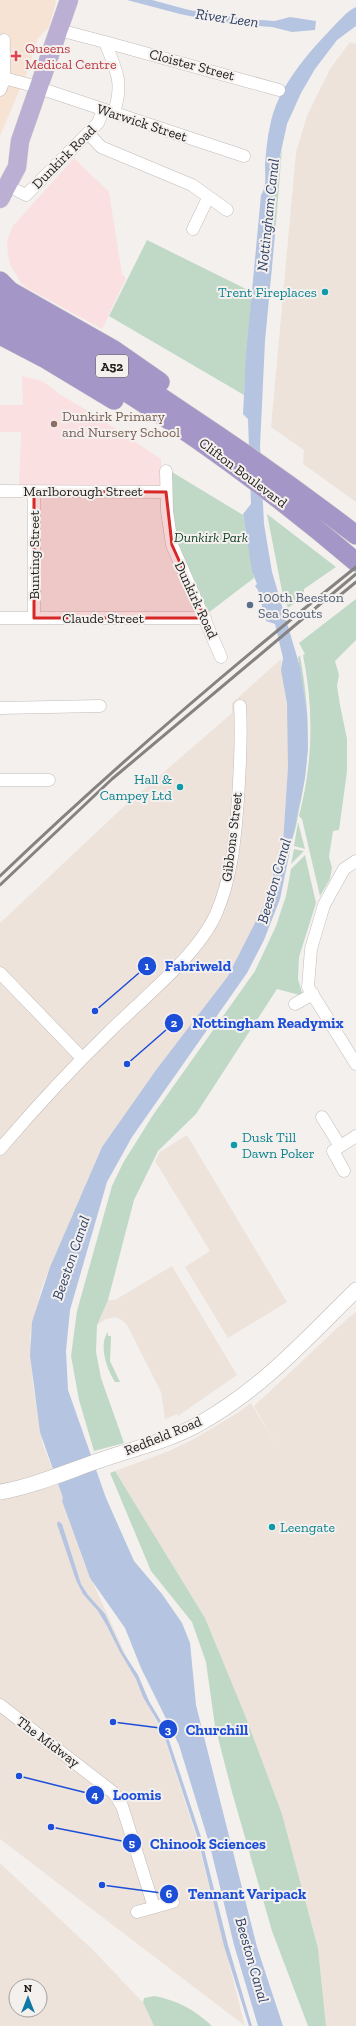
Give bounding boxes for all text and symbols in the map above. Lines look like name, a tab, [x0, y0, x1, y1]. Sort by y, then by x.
water label: River Leen	[194, 5, 260, 31]
place label: Queens Medical Centre	[25, 40, 117, 73]
street label: Cloister Street	[148, 45, 237, 85]
marker: Queens Medical Centre	[10, 50, 22, 62]
street label: Warwick Street	[95, 100, 190, 146]
street label: Dunkirk Road	[29, 121, 100, 192]
water label: Nottingham Canal	[253, 158, 283, 272]
place label: Trent Fireplaces	[218, 284, 317, 301]
marker: Trent Fireplaces	[320, 287, 330, 297]
road number: A52	[96, 355, 128, 377]
place label: Dunkirk Primary and Nursery School	[62, 408, 180, 441]
marker: Dunkirk Primary and Nursery School	[49, 419, 59, 429]
street label: Clifton Boulevard	[196, 434, 291, 512]
street label: Marlborough Street	[23, 483, 144, 500]
street label: Bunting Street	[26, 510, 43, 600]
park label: Dunkirk Park	[174, 529, 248, 546]
street label: Dunkirk Road	[171, 559, 221, 642]
place label: 100th Beeston Sea Scouts	[258, 589, 344, 622]
marker: 100th Beeston Sea Scouts	[245, 600, 255, 610]
street label: Claude Street	[62, 610, 145, 627]
place label: Hall & Campey Ltd	[100, 771, 172, 804]
marker: Hall & Campey Ltd	[175, 782, 185, 792]
street label: Gibbons Street	[218, 791, 246, 883]
water label: Beeston Canal	[253, 836, 295, 926]
callout: Fabriweld	[137, 952, 239, 979]
text: Fabriweld	[165, 957, 232, 975]
text: 1	[145, 959, 150, 973]
callout: Nottingham Readymix	[164, 1010, 351, 1037]
text: Nottingham Readymix	[192, 1014, 344, 1032]
text: 2	[171, 1016, 178, 1030]
place label: Dusk Till Dawn Poker	[242, 1129, 315, 1162]
marker: Dusk Till Dawn Poker	[229, 1140, 239, 1150]
water label: Beeston Canal	[48, 1214, 94, 1302]
street label: Redfield Road	[122, 1413, 204, 1459]
place label: Leengate	[280, 1519, 335, 1536]
marker: Leengate	[267, 1522, 277, 1532]
street label: The Midway	[13, 1713, 84, 1772]
callout: Churchill	[158, 1716, 257, 1743]
text: Churchill	[186, 1721, 248, 1739]
text: 3	[165, 1723, 172, 1737]
callout: Loomis	[85, 1781, 169, 1808]
text: Loomis	[113, 1786, 161, 1804]
text: 4	[92, 1788, 99, 1802]
callout: Chinook Sciences	[122, 1830, 274, 1857]
text: Chinook Sciences	[150, 1835, 266, 1853]
text: 5	[129, 1836, 135, 1850]
callout: Tennant Varipack	[159, 1881, 314, 1908]
text: Tennant Varipack	[188, 1885, 307, 1903]
text: 6	[166, 1887, 173, 1901]
water label: Beeston Canal	[231, 1915, 273, 2005]
north arrow	[8, 1978, 48, 2018]
text: N	[24, 1982, 33, 1995]

